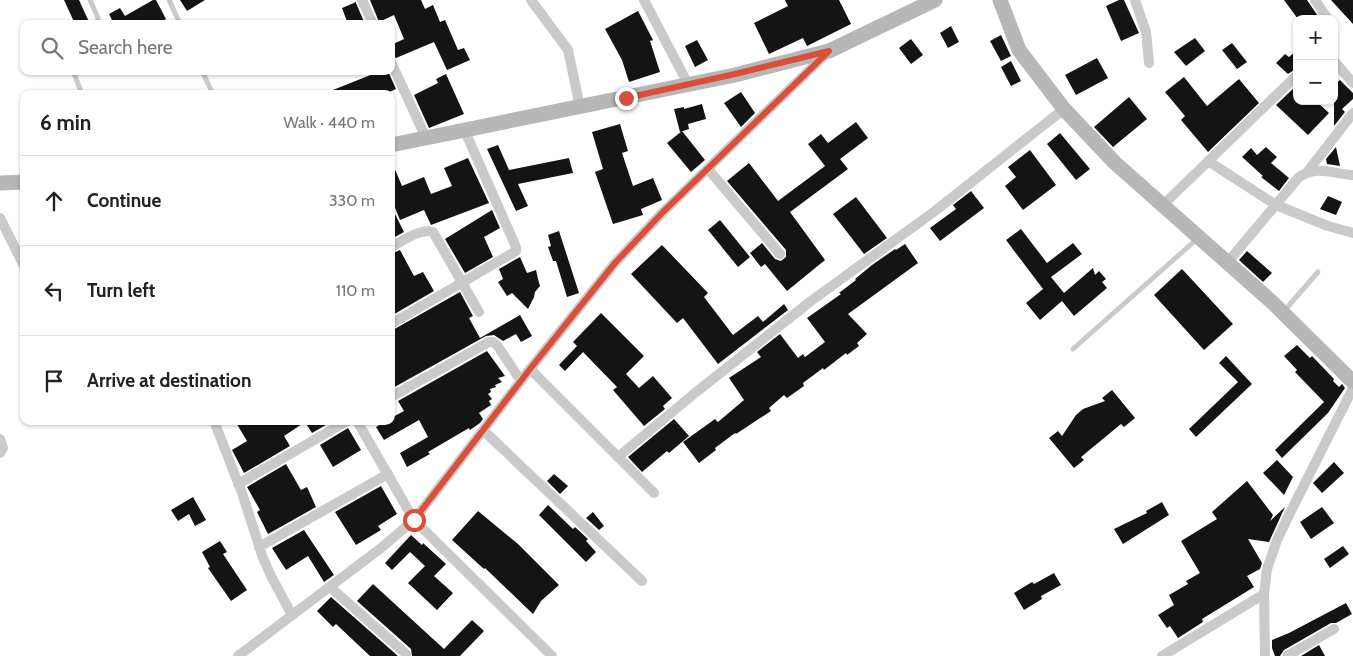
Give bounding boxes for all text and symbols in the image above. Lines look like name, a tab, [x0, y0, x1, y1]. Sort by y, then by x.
map controls	[1293, 15, 1338, 105]
button: +	[1293, 15, 1338, 60]
search box	[20, 20, 395, 75]
icon: search	[38, 34, 66, 62]
text: Search here	[78, 36, 172, 59]
button: −	[1293, 60, 1338, 105]
route end	[615, 87, 638, 110]
text: 6 min	[40, 110, 91, 135]
text: Walk · 440 m	[284, 113, 375, 132]
icon: ahead	[40, 187, 68, 215]
text: Continue	[87, 189, 161, 212]
text: 330 m	[329, 191, 375, 210]
icon: left	[40, 277, 68, 305]
text: Turn left	[87, 279, 155, 302]
text: 110 m	[336, 281, 375, 300]
icon: arrive	[40, 367, 68, 395]
text: Arrive at destination	[87, 369, 251, 392]
route start	[403, 509, 426, 532]

